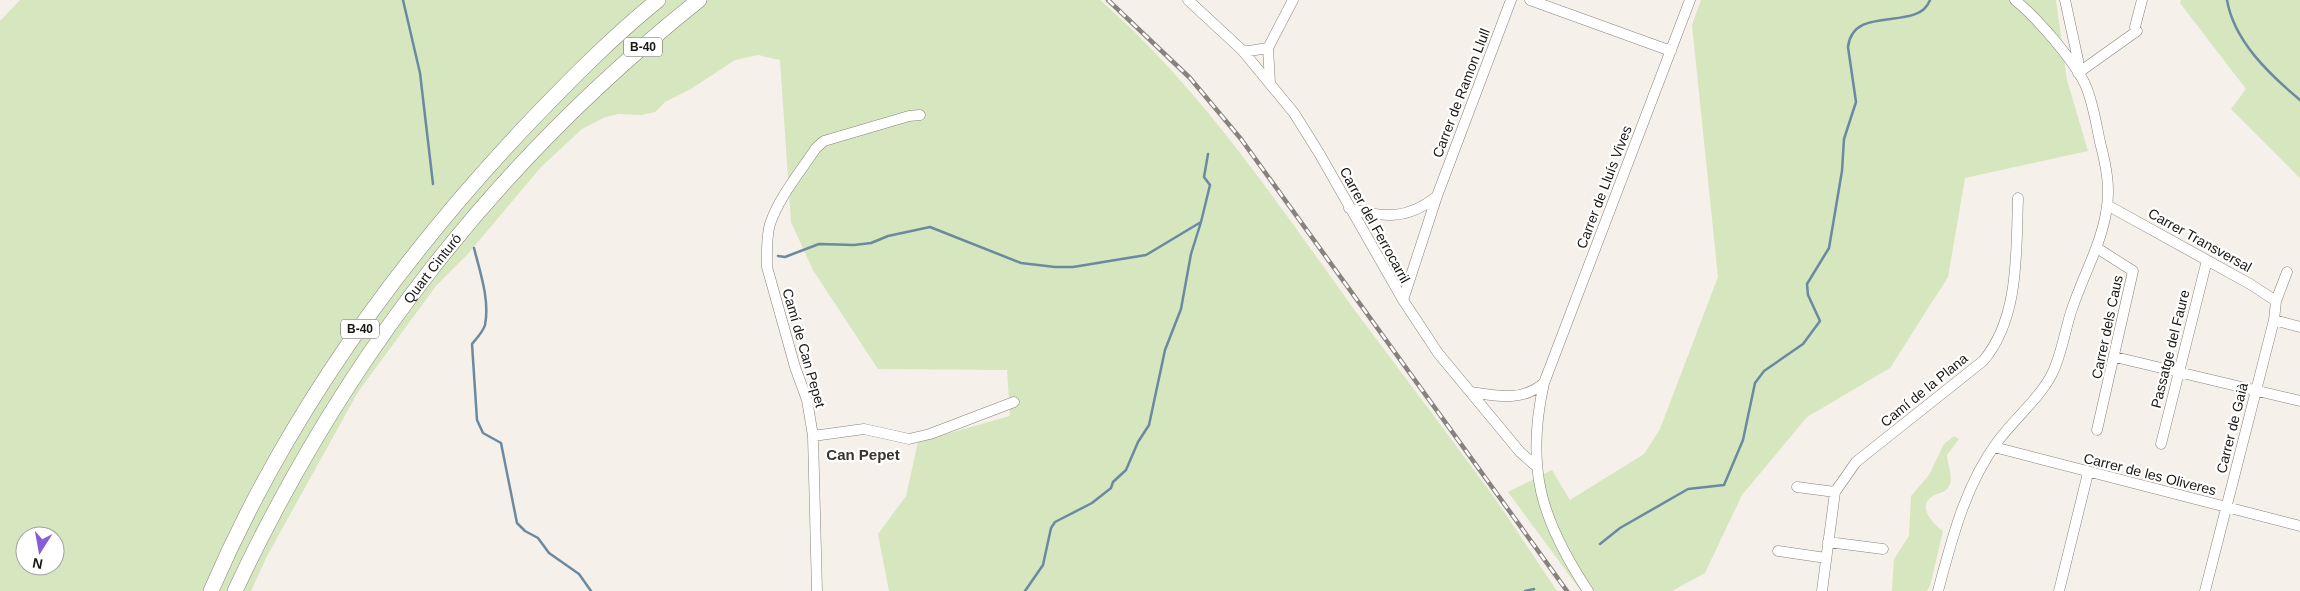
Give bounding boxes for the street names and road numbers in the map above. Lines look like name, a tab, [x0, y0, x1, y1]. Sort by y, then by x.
street label: Carrer de Ramon Llull	[1429, 26, 1493, 160]
road number: B-40	[624, 38, 662, 56]
street label: Carrer de Lluís Vives	[1573, 123, 1635, 251]
street label: Carrer del Ferrocarril	[1337, 164, 1413, 286]
street label: Carrer Transversal	[2145, 205, 2255, 275]
street label: Quart Cinturó	[400, 230, 465, 306]
street label: Carrer dels Caus	[2088, 274, 2126, 380]
street label: Camí de Can Pepet	[779, 287, 829, 409]
street label: Passatge del Faure	[2148, 288, 2192, 410]
road number: B-40	[341, 320, 379, 338]
street label: Camí de la Plana	[1877, 350, 1971, 430]
street label: Carrer de Gaià	[2213, 381, 2251, 475]
street label: Carrer de les Oliveres	[2082, 450, 2218, 498]

